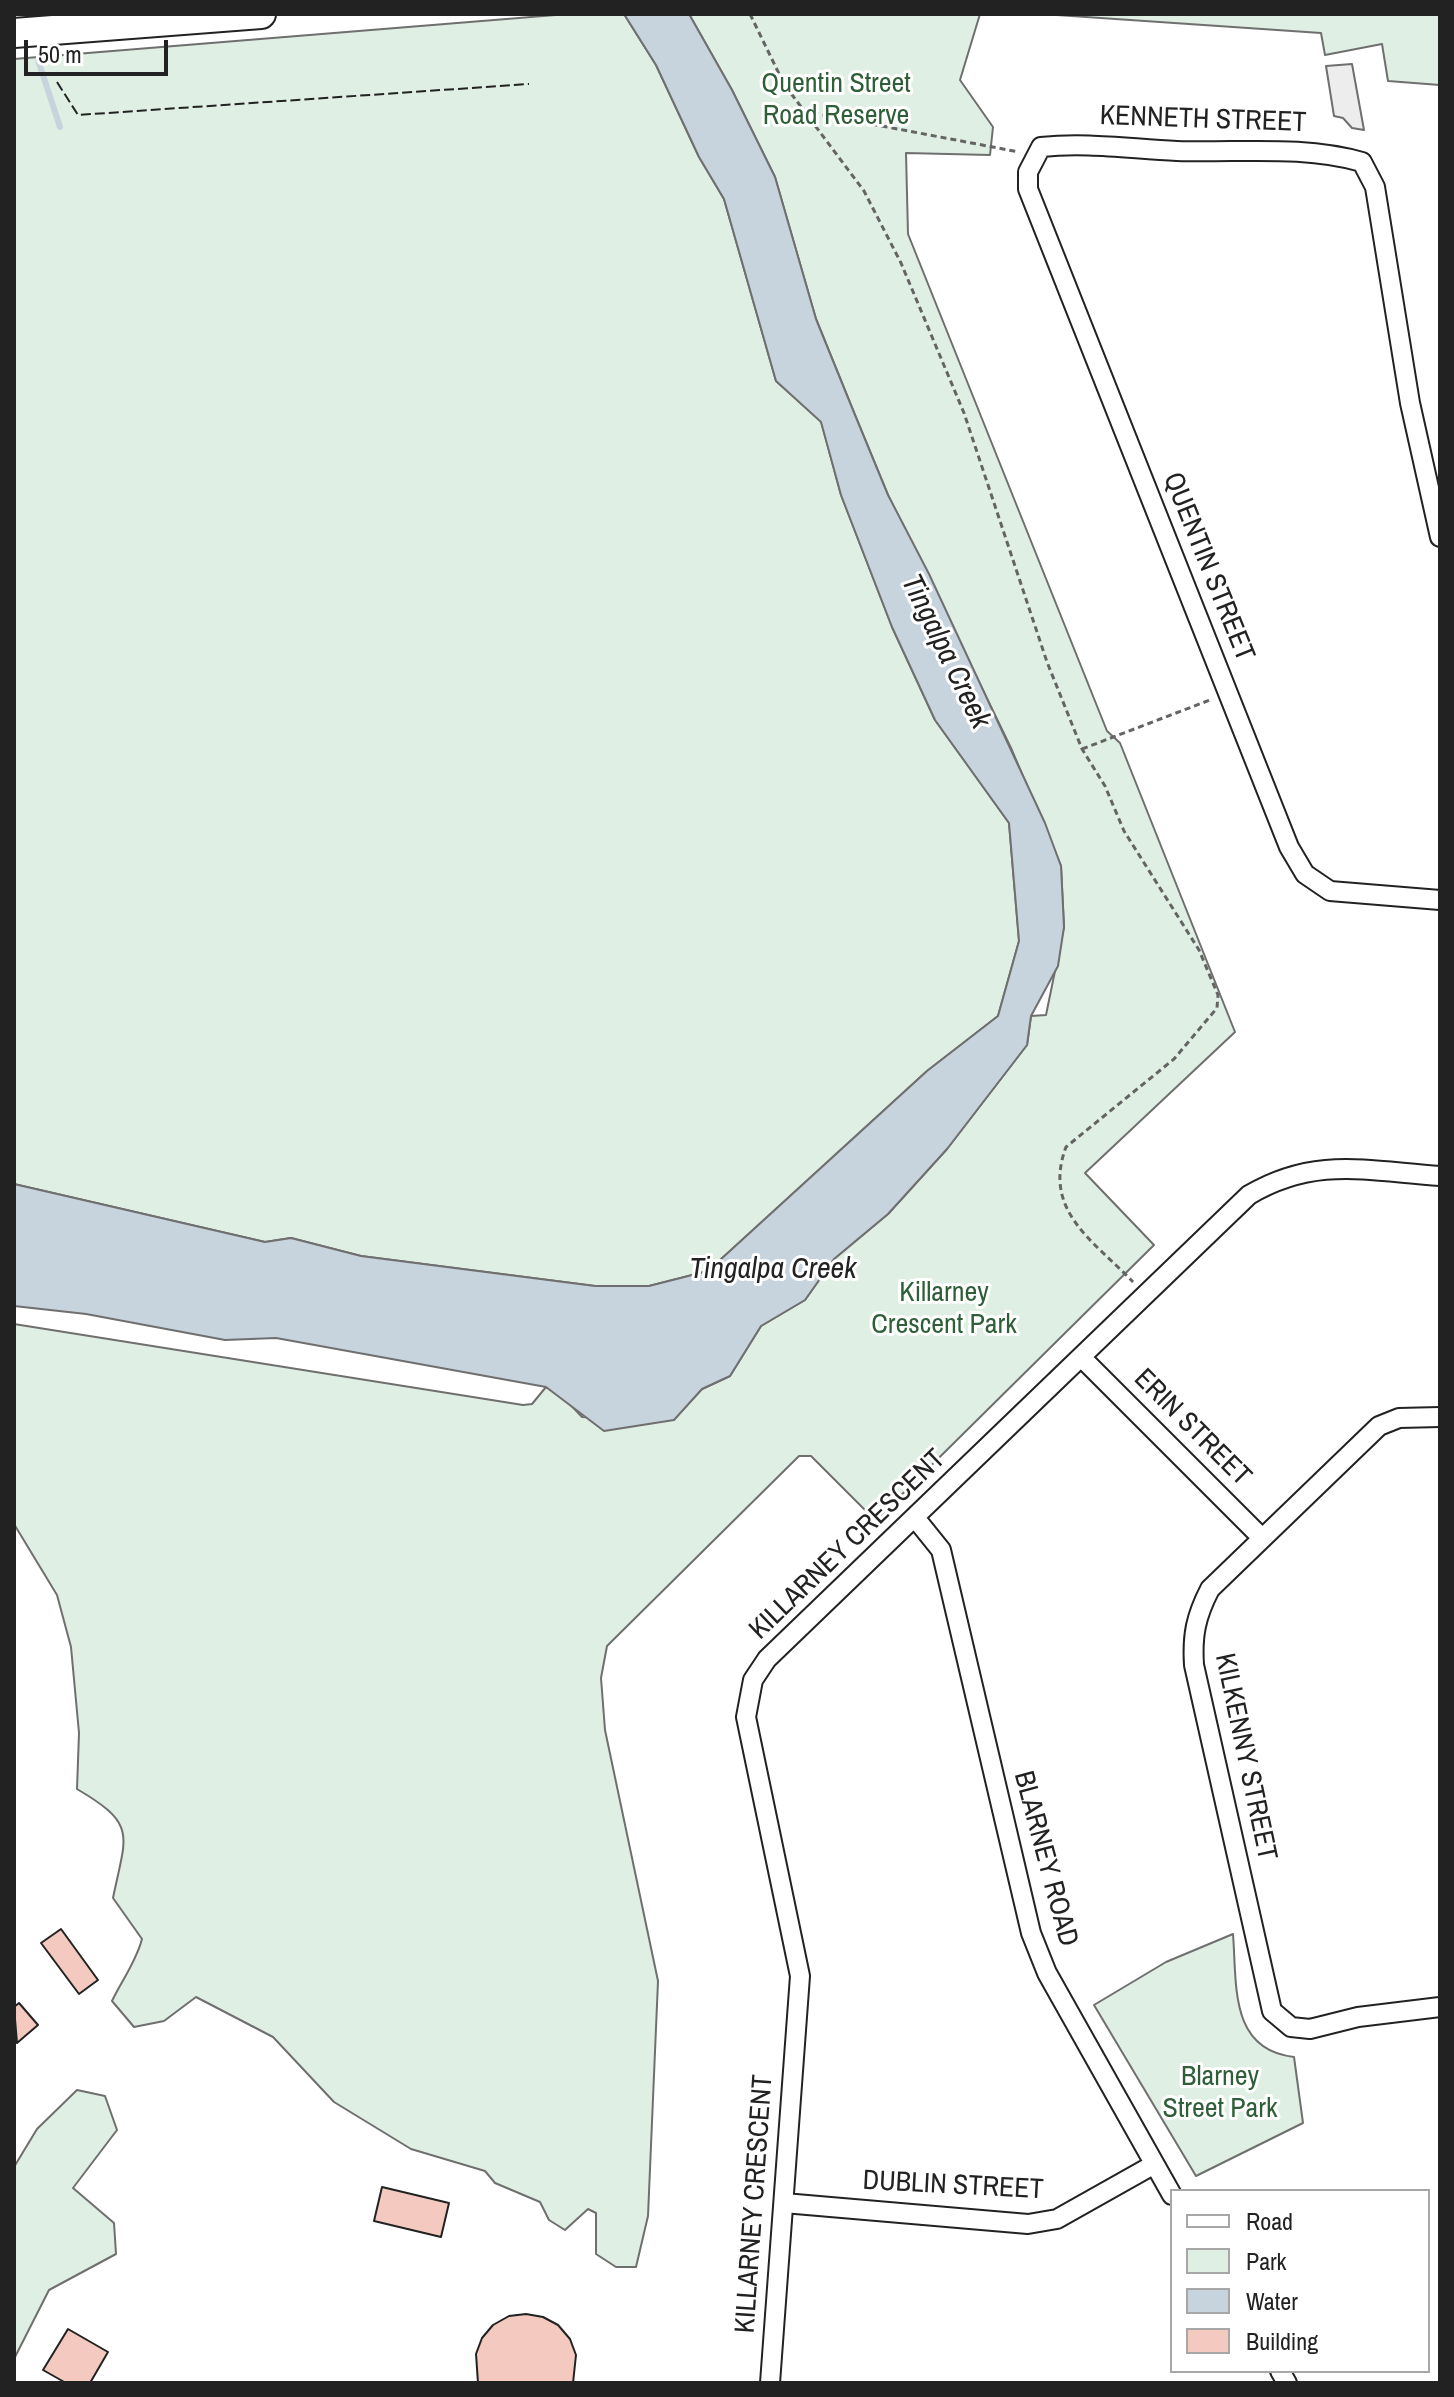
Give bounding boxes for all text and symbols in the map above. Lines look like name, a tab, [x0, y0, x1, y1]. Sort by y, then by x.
scale bar	[28, 24, 172, 74]
text: 50 m	[38, 38, 82, 70]
park label: Quentin Street Road Reserve	[761, 67, 911, 133]
street label: KENNETH STREET	[1099, 100, 1307, 140]
street label: QUENTIN STREET	[1155, 468, 1261, 666]
water label: Tingalpa Creek	[892, 569, 998, 735]
water label: Tingalpa Creek	[689, 1252, 857, 1288]
park label: Killarney Crescent Park	[871, 1276, 1017, 1342]
street label: ERIN STREET	[1126, 1362, 1258, 1494]
street label: KILLARNEY CRESCENT	[743, 1443, 953, 1647]
street label: KILKENNY STREET	[1207, 1651, 1283, 1863]
street label: BLARNEY ROAD	[1005, 1768, 1085, 1950]
park label: Blarney Street Park	[1163, 2060, 1277, 2126]
street label: KILLARNEY CRESCENT	[729, 2074, 781, 2334]
street label: DUBLIN STREET	[862, 2164, 1044, 2208]
legend	[1170, 2189, 1430, 2373]
text: Road	[1246, 2205, 1293, 2237]
text: Park	[1246, 2245, 1286, 2277]
text: Water	[1246, 2285, 1298, 2317]
text: Building	[1246, 2325, 1318, 2357]

